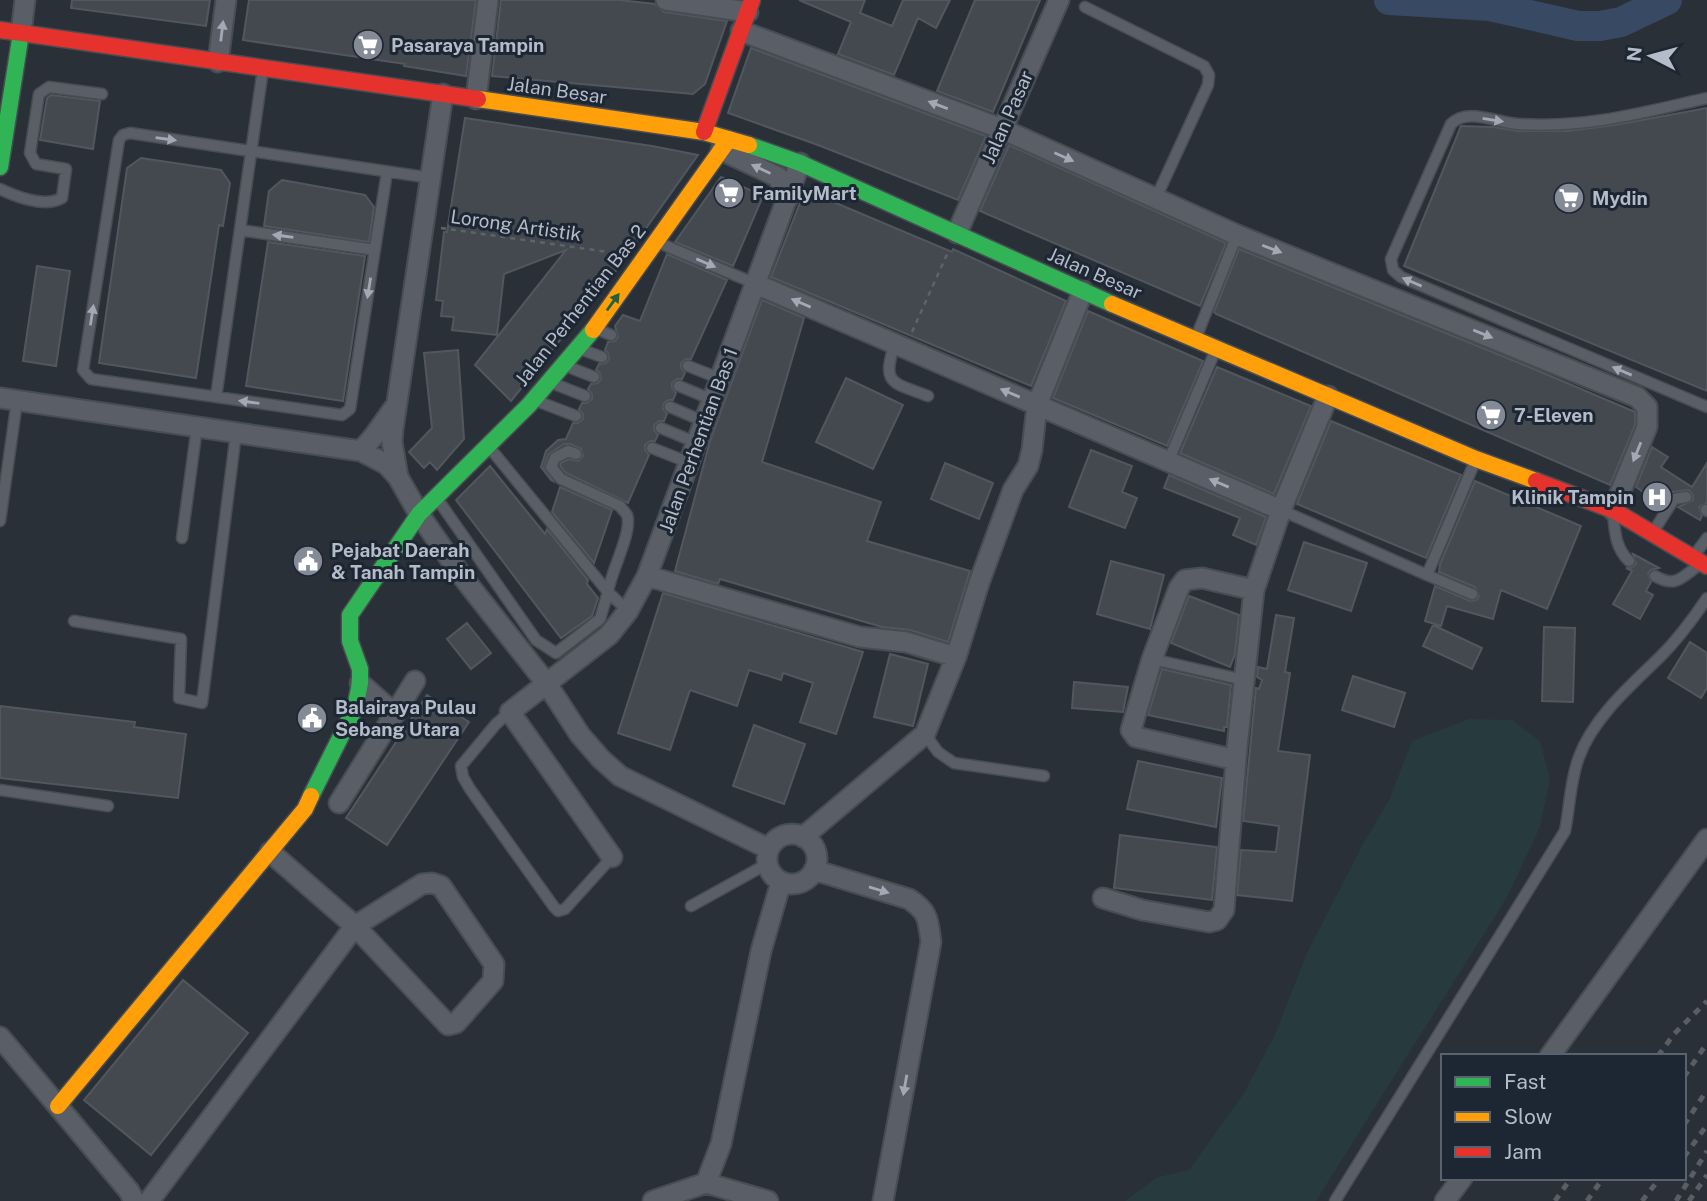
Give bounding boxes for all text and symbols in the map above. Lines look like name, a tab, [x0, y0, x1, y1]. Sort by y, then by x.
one-way arrow	[216, 20, 227, 42]
north arrow	[1616, 21, 1686, 91]
supermarket icon: Pasaraya Tampin	[351, 28, 385, 62]
place label: Pasaraya Tampin	[391, 34, 544, 56]
text: N	[1622, 46, 1646, 63]
street label: Jalan Pasar	[977, 67, 1037, 167]
street label: Jalan Besar	[506, 72, 608, 108]
one-way arrow	[927, 99, 948, 110]
one-way arrow	[1482, 115, 1504, 126]
one-way arrow	[156, 133, 178, 144]
one-way arrow	[1054, 151, 1074, 163]
one-way arrow	[750, 163, 771, 174]
supermarket icon: FamilyMart	[712, 176, 746, 210]
supermarket icon: Mydin	[1552, 181, 1586, 215]
place label: FamilyMart	[752, 182, 857, 204]
place label: Mydin	[1592, 187, 1648, 209]
street label: Lorong Artistik	[449, 205, 583, 245]
street label: Jalan Perhentian Bas 2	[510, 220, 650, 390]
one-way arrow	[272, 230, 294, 241]
street label: Jalan Besar	[1045, 242, 1145, 304]
one-way arrow	[1262, 243, 1283, 254]
one-way arrow	[696, 257, 717, 268]
one-way arrow	[1402, 276, 1423, 287]
one-way arrow	[363, 277, 374, 299]
one-way arrow	[606, 293, 620, 311]
one-way arrow	[791, 297, 811, 309]
one-way arrow	[87, 304, 98, 326]
one-way arrow	[1473, 328, 1494, 339]
street label: Jalan Perhentian Bas 1	[654, 344, 742, 536]
one-way arrow	[1611, 365, 1632, 376]
one-way arrow	[999, 387, 1020, 398]
one-way arrow	[238, 396, 260, 407]
supermarket icon: 7-Eleven	[1474, 398, 1508, 432]
place label: 7-Eleven	[1514, 404, 1593, 426]
one-way arrow	[1631, 441, 1642, 462]
one-way arrow	[1208, 477, 1229, 488]
hospital icon: Klinik Tampin	[1640, 480, 1674, 514]
place label: Klinik Tampin	[1511, 486, 1634, 508]
place label: Pejabat Daerah & Tanah Tampin	[331, 539, 475, 583]
public building icon: Pejabat Daerah & Tanah Tampin	[291, 544, 325, 578]
place label: Balairaya Pulau Sebang Utara	[335, 696, 476, 740]
public building icon: Balairaya Pulau Sebang Utara	[295, 701, 329, 735]
one-way arrow	[869, 886, 890, 896]
legend	[1441, 1054, 1686, 1180]
text: Fast	[1504, 1069, 1546, 1094]
one-way arrow	[899, 1074, 910, 1096]
text: Slow	[1504, 1104, 1552, 1129]
text: Jam	[1504, 1139, 1542, 1164]

